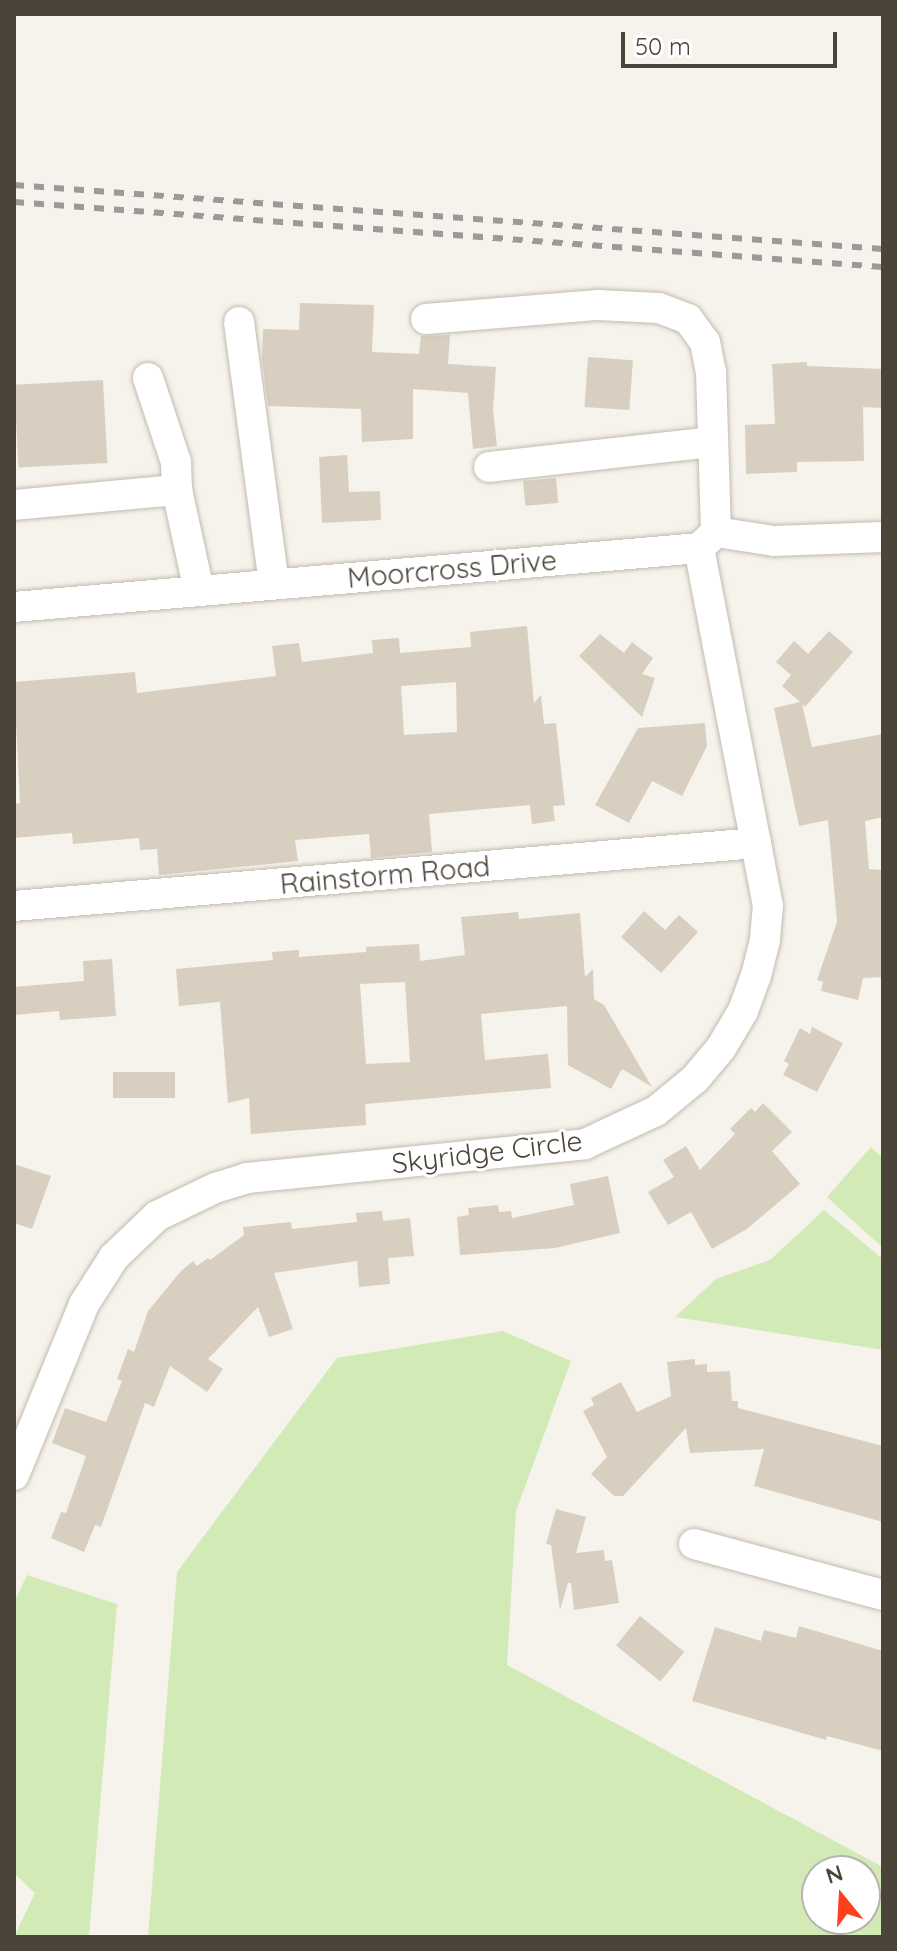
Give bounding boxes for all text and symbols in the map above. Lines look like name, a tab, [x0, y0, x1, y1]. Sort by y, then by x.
scale bar	[625, 16, 841, 66]
text: 50 m	[635, 31, 691, 61]
street label: Moorcross Drive	[346, 543, 558, 595]
street label: Rainstorm Road	[279, 849, 491, 901]
street label: Skyridge Circle	[390, 1124, 584, 1180]
north arrow	[801, 1855, 881, 1935]
text: N	[822, 1858, 846, 1890]

